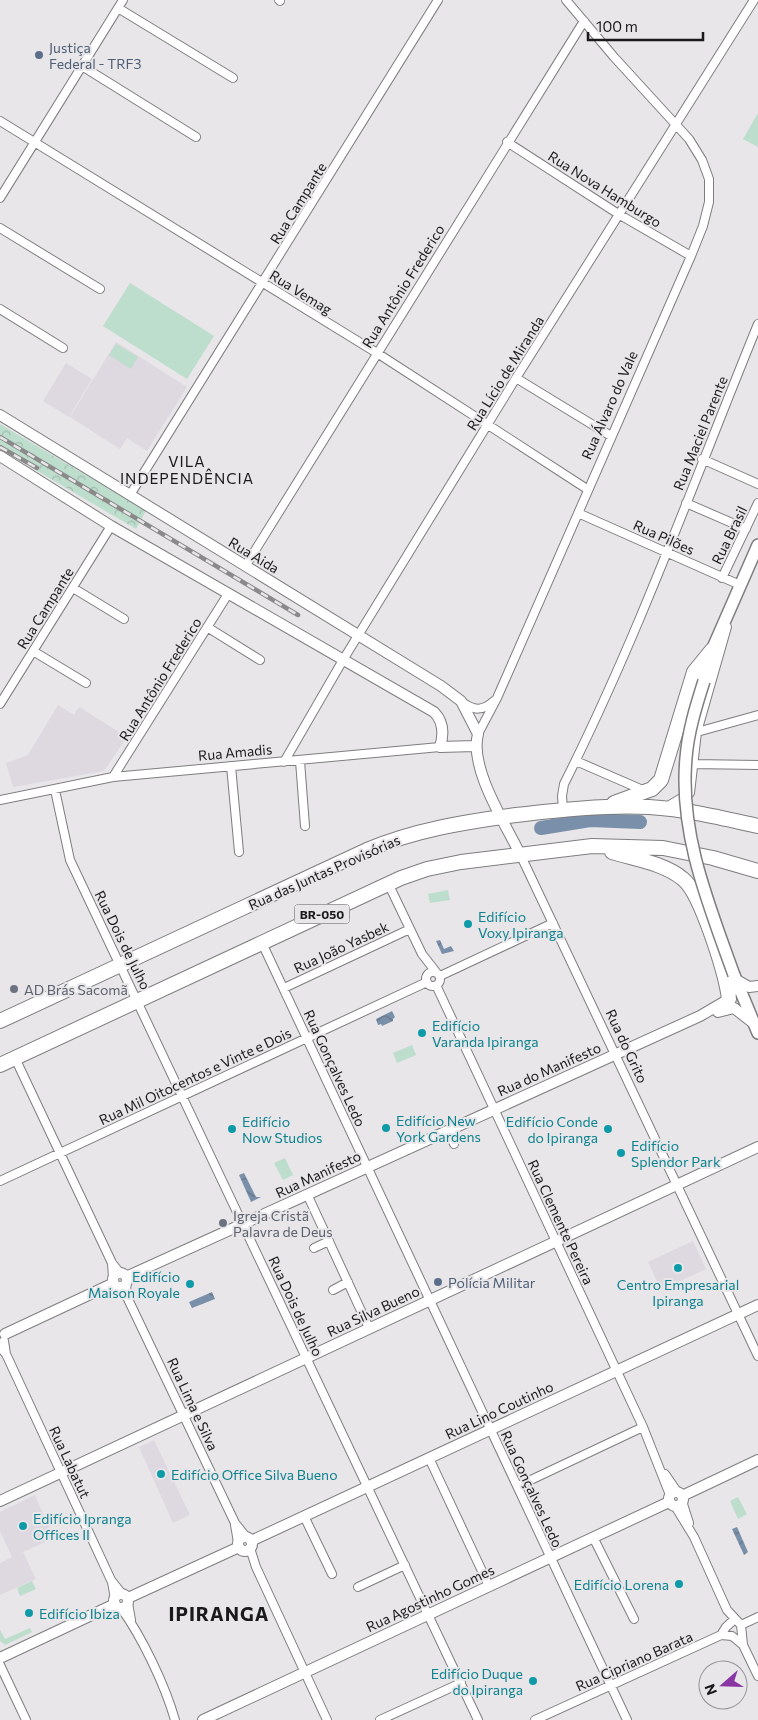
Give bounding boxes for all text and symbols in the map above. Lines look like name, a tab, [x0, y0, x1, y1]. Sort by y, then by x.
scale bar	[588, 10, 703, 42]
text: 100 m	[596, 17, 638, 35]
place label: Justiça Federal - TRF3	[49, 39, 142, 72]
marker: Justiça Federal - TRF3	[33, 49, 45, 61]
street label: Rua Nova Hamburgo	[545, 147, 665, 231]
street label: Rua Campante	[266, 159, 330, 247]
street label: Rua Antônio Frederico	[358, 221, 448, 351]
street label: Rua Vemag	[267, 266, 336, 318]
street label: Rua Lício de Miranda	[463, 313, 547, 433]
street label: Rua Álvaro do Vale	[577, 348, 641, 462]
street label: Rua Maciel Parente	[669, 373, 731, 493]
district label: VILA INDEPENDÊNCIA	[120, 452, 254, 487]
street label: Rua Brasil	[708, 503, 750, 567]
street label: Rua Pilões	[631, 516, 697, 558]
street label: Rua Aida	[226, 533, 282, 577]
street label: Rua Campante	[13, 564, 77, 652]
street label: Rua Antônio Frederico	[115, 614, 205, 744]
street label: Rua Amadis	[197, 740, 273, 764]
street label: Rua das Juntas Provisórias	[246, 831, 402, 913]
street label: Rua Dois de Julho	[92, 888, 154, 992]
road number: BR-050	[294, 904, 350, 924]
place label: Edifício Voxy Ipiranga	[478, 908, 563, 941]
street label: Rua João Yasbek	[291, 917, 391, 976]
marker: Edifício Voxy Ipiranga	[462, 918, 474, 930]
place label: AD Brás Sacomã	[24, 981, 128, 998]
marker: AD Brás Sacomã	[8, 983, 20, 995]
street label: Rua do Grito	[602, 1006, 652, 1086]
street label: Rua Gonçalves Ledo	[301, 1007, 369, 1129]
place label: Edifício Varanda Ipiranga	[432, 1017, 538, 1050]
street label: Rua Mil Oitocentos e Vinte e Dois	[96, 1024, 294, 1128]
marker: Edifício Varanda Ipiranga	[416, 1027, 428, 1039]
street label: Rua do Manifesto	[495, 1039, 603, 1099]
place label: Edifício New York Gardens	[396, 1112, 481, 1145]
place label: Edifício Now Studios	[242, 1113, 322, 1146]
place label: Edifício Conde do Ipiranga	[506, 1113, 598, 1146]
marker: Edifício New York Gardens	[380, 1122, 392, 1134]
marker: Edifício Now Studios	[226, 1123, 238, 1135]
marker: Edifício Conde do Ipiranga	[602, 1123, 614, 1135]
place label: Edifício Splendor Park	[631, 1137, 721, 1170]
street label: Rua Manifesto	[273, 1147, 363, 1201]
marker: Edifício Splendor Park	[615, 1147, 627, 1159]
street label: Rua Clemente Pereira	[525, 1157, 597, 1287]
place label: Igreja Cristã Palavra de Deus	[233, 1207, 333, 1240]
marker: Igreja Cristã Palavra de Deus	[217, 1217, 229, 1229]
street label: Rua Dois de Julho	[265, 1253, 327, 1359]
marker: Centro Empresarial Ipiranga	[672, 1262, 684, 1274]
place label: Edifício Maison Royale	[88, 1268, 180, 1301]
place label: Polícia Militar	[448, 1274, 536, 1291]
marker: Polícia Militar	[432, 1276, 444, 1288]
place label: Centro Empresarial Ipiranga	[617, 1276, 739, 1309]
marker: Edifício Maison Royale	[184, 1278, 196, 1290]
street label: Rua Silva Bueno	[324, 1282, 422, 1340]
street label: Rua Lima e Silva	[164, 1355, 222, 1453]
street label: Rua Lino Coutinho	[442, 1378, 556, 1442]
street label: Rua Labatut	[46, 1423, 94, 1501]
street label: Rua Gonçalves Ledo	[498, 1428, 566, 1550]
place label: Edifício Office Silva Bueno	[171, 1466, 338, 1483]
marker: Edifício Office Silva Bueno	[155, 1468, 167, 1480]
place label: Edifício Ipranga Offices II	[33, 1510, 132, 1543]
marker: Edifício Ipranga Offices II	[17, 1520, 29, 1532]
street label: Rua Agostinho Gomes	[363, 1561, 497, 1635]
place label: Edifício Lorena	[574, 1576, 669, 1593]
marker: Edifício Lorena	[673, 1578, 685, 1590]
district label: IPIRANGA	[169, 1602, 269, 1625]
place label: Edifício Ibiza	[39, 1605, 120, 1622]
marker: Edifício Ibiza	[23, 1607, 35, 1619]
street label: Rua Cipriano Barata	[573, 1628, 695, 1694]
north arrow	[698, 1660, 748, 1710]
place label: Edifício Duque do Ipiranga	[431, 1665, 523, 1698]
marker: Edifício Duque do Ipiranga	[527, 1675, 539, 1687]
text: N	[701, 1682, 720, 1697]

